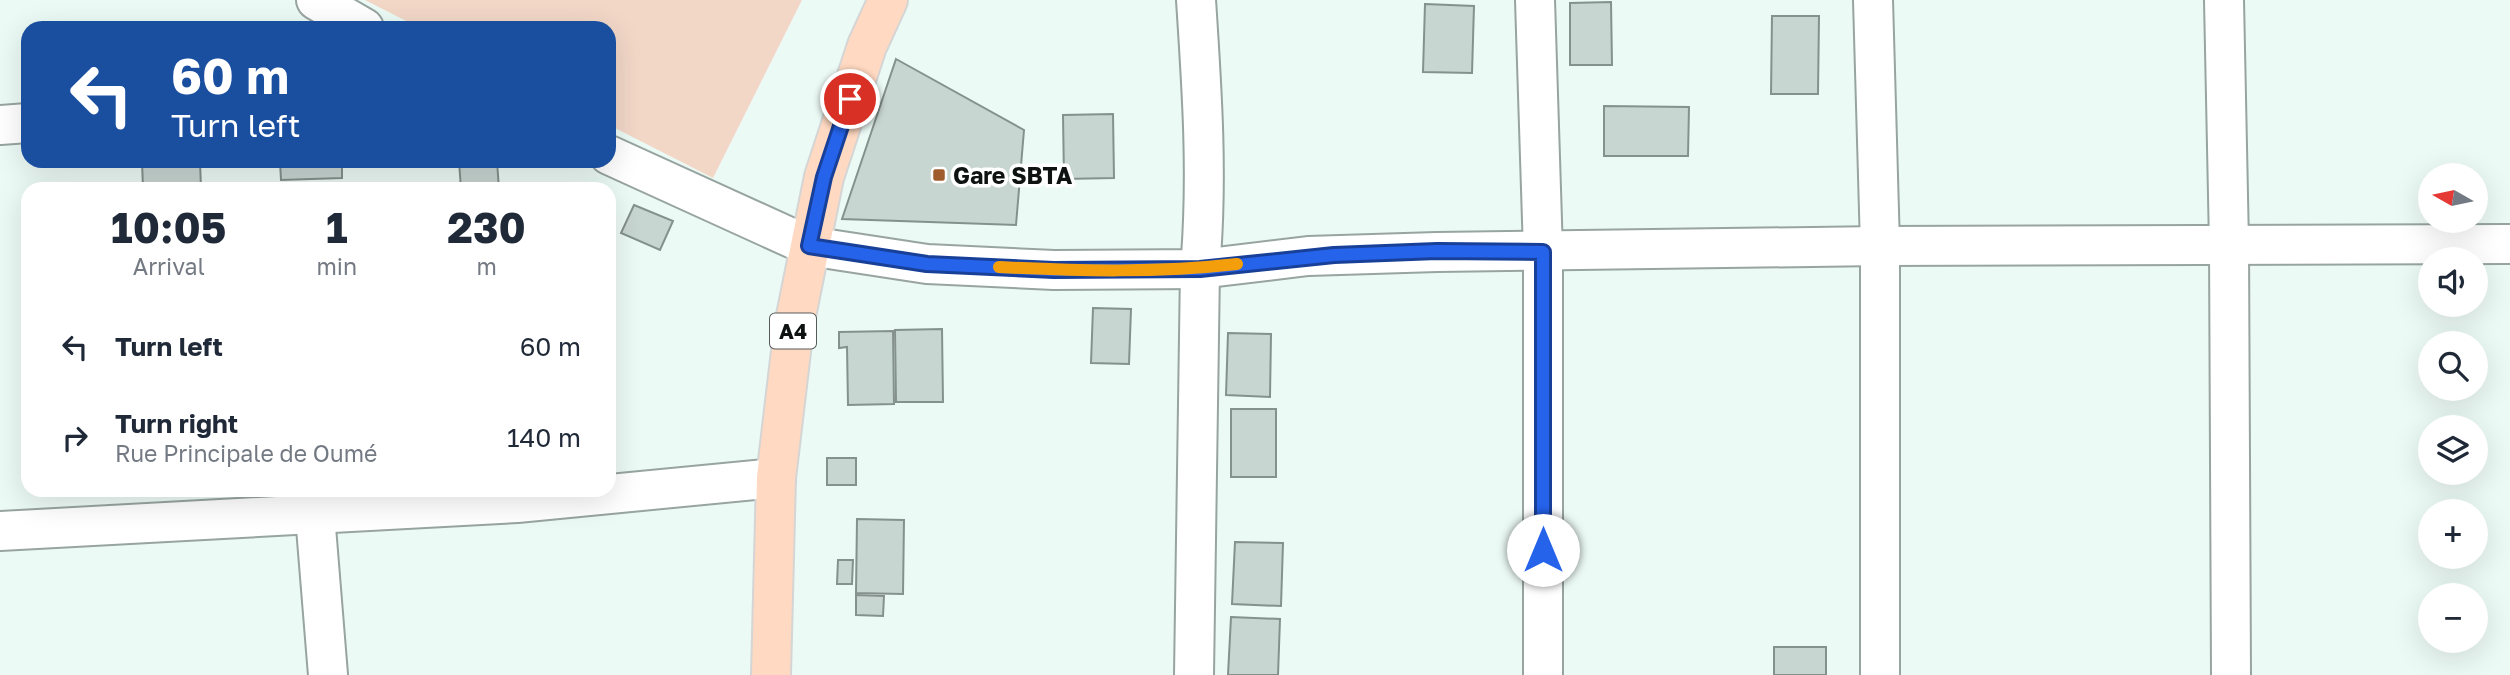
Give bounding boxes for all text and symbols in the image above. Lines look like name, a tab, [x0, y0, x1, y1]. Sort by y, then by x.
text: 60 m	[171, 46, 289, 105]
icon: left	[56, 49, 147, 140]
pin	[820, 69, 880, 129]
icon: arrive	[831, 80, 869, 118]
text: Turn left	[171, 106, 300, 144]
place label: Gare SBTA	[953, 161, 1073, 189]
north arrow	[2418, 163, 2488, 233]
map controls	[2418, 163, 2488, 653]
marker: Gare SBTA	[931, 167, 947, 183]
text: 10:05	[111, 202, 226, 252]
text: 1	[326, 202, 348, 252]
text: 230	[447, 202, 526, 252]
button: sound	[2418, 247, 2488, 317]
text: Arrival	[133, 252, 205, 280]
text: min	[317, 252, 357, 280]
text: m	[476, 252, 497, 280]
road number: A4	[770, 314, 816, 348]
icon: left	[56, 328, 94, 366]
text: Turn left	[115, 331, 223, 362]
text: 60 m	[520, 331, 581, 362]
button: search	[2418, 331, 2488, 401]
text: Turn right	[115, 408, 238, 439]
button: layers	[2418, 415, 2488, 485]
icon: right	[56, 419, 94, 457]
text: 140 m	[507, 422, 581, 453]
text: Rue Principale de Oumé	[115, 439, 377, 467]
button: +	[2418, 499, 2488, 569]
position arrow	[1506, 513, 1580, 587]
button: −	[2418, 583, 2488, 653]

